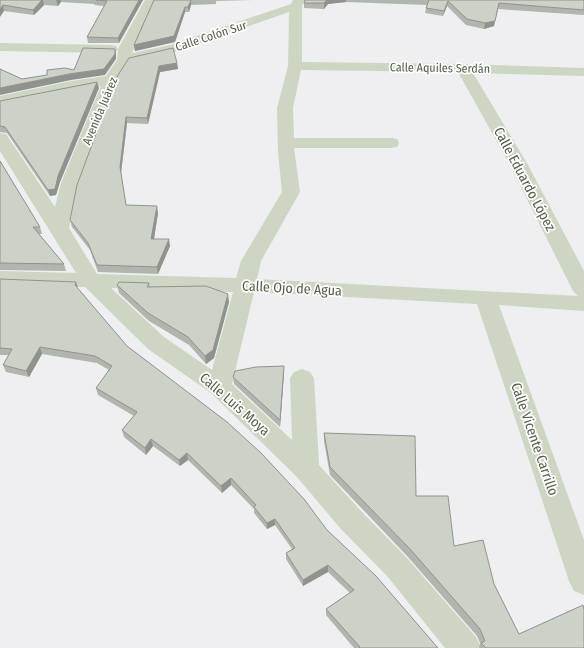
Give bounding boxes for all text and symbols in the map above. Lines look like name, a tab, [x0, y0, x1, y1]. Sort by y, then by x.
street label: Calle Colón Sur	[174, 18, 249, 54]
street label: Calle Aquiles Serdán	[390, 60, 490, 76]
street label: Avenida Juárez	[80, 75, 121, 147]
street label: Calle Eduardo López	[490, 125, 559, 234]
street label: Calle Ojo de Agua	[242, 277, 342, 300]
street label: Calle Luis Moya	[196, 369, 273, 440]
street label: Calle Vicente Carrillo	[507, 380, 562, 498]

